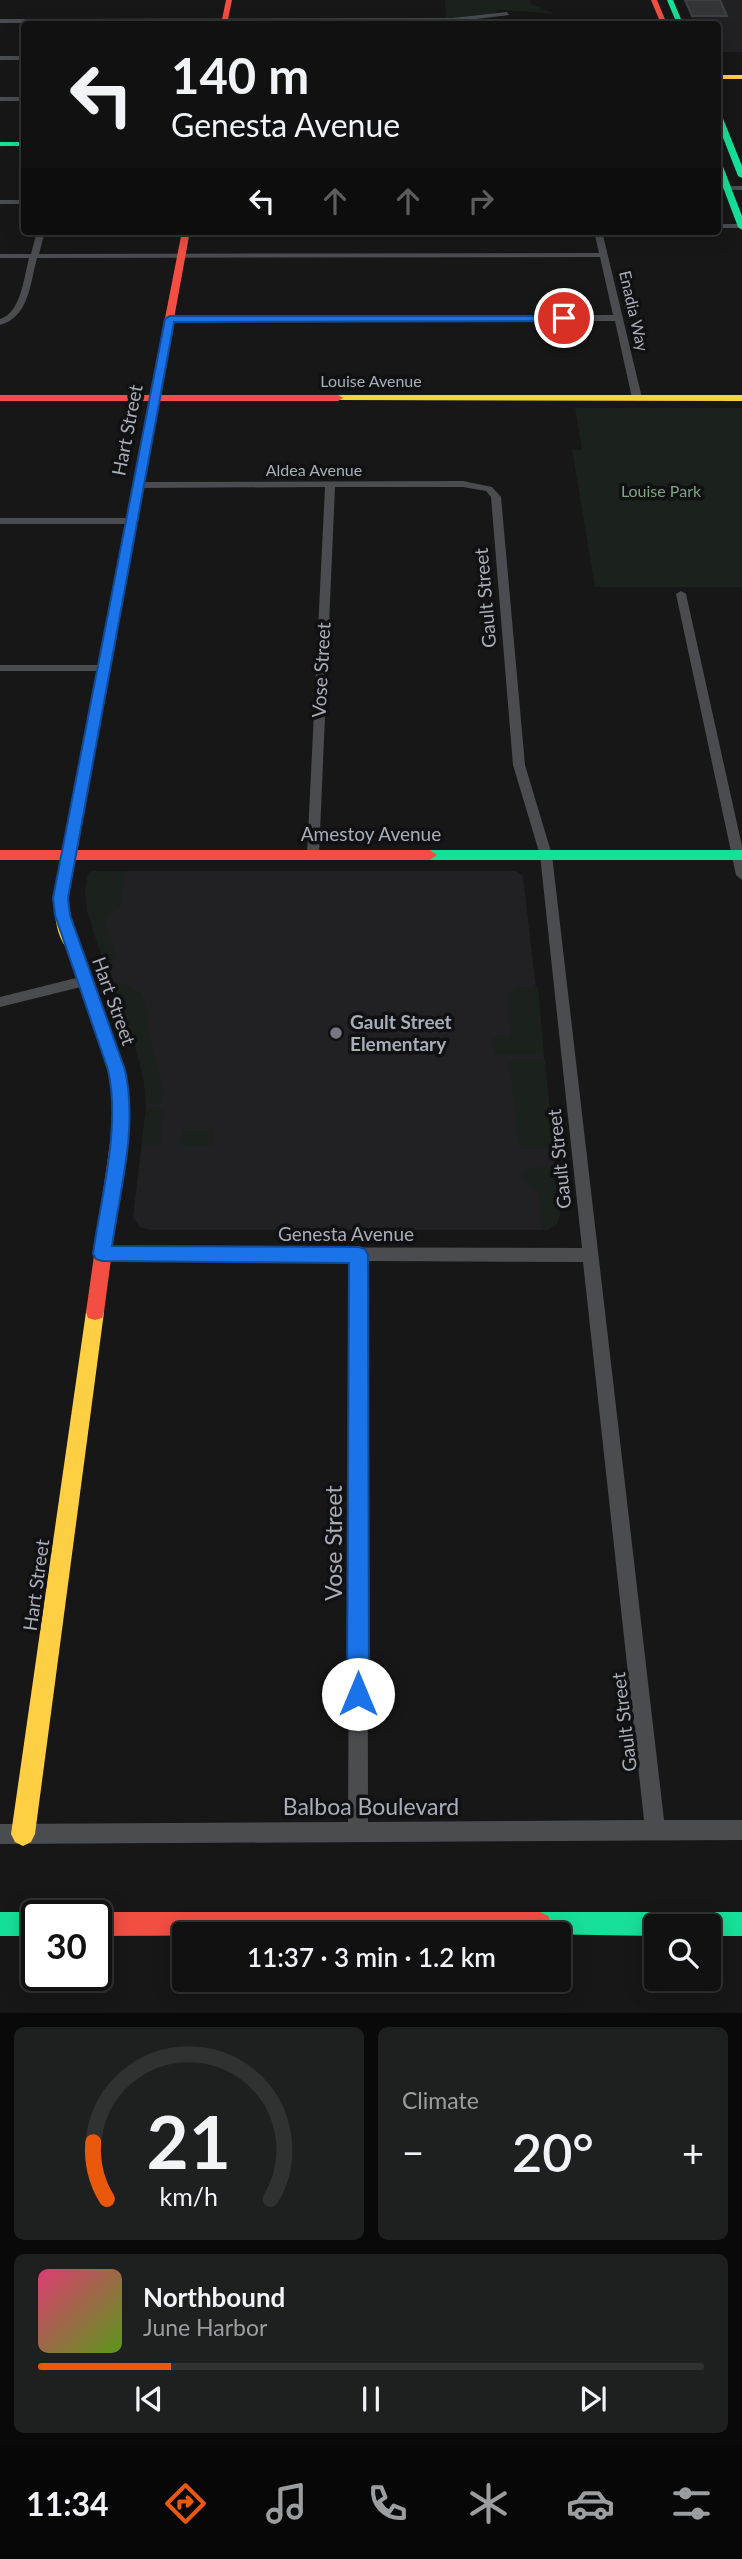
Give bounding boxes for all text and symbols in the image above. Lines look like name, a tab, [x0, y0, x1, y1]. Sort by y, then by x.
text: 140 m	[171, 46, 309, 104]
icon: left	[56, 49, 147, 140]
text: Genesta Avenue	[171, 105, 400, 144]
icon: left	[243, 182, 281, 220]
icon: ahead	[316, 182, 354, 220]
icon: ahead	[389, 182, 427, 220]
icon: right	[462, 182, 500, 220]
street label: Enadia Way	[616, 269, 653, 354]
pin	[534, 288, 594, 348]
icon: arrive	[545, 299, 583, 337]
street label: Louise Avenue	[320, 371, 422, 390]
street label: Hart Street	[106, 382, 147, 477]
street label: Aldea Avenue	[266, 460, 362, 479]
park label: Louise Park	[621, 481, 702, 500]
street label: Gault Street	[469, 547, 500, 649]
street label: Vose Street	[307, 622, 334, 718]
street label: Amestoy Avenue	[301, 822, 441, 845]
street label: Hart Street	[88, 954, 141, 1048]
place label: Gault Street Elementary	[350, 1010, 452, 1055]
marker: Gault Street Elementary	[328, 1025, 344, 1041]
street label: Gault Street	[542, 1108, 575, 1210]
street label: Genesta Avenue	[278, 1222, 414, 1245]
street label: Vose Street	[319, 1485, 347, 1601]
street label: Hart Street	[18, 1537, 53, 1632]
position arrow	[321, 1657, 395, 1731]
street label: Gault Street	[606, 1671, 641, 1773]
street label: Balboa Boulevard	[283, 1792, 459, 1820]
speed limit sign: 30	[21, 1900, 112, 1991]
map controls	[644, 1914, 721, 1991]
button: search	[644, 1914, 721, 1991]
text: 11:37 · 3 min · 1.2 km	[247, 1941, 496, 1973]
text: Climate	[402, 2086, 479, 2114]
text: 21	[147, 2098, 231, 2186]
text: 20°	[512, 2121, 594, 2183]
text: −	[402, 2129, 424, 2175]
text: +	[682, 2129, 704, 2175]
text: km/h	[160, 2181, 218, 2211]
text: Northbound	[143, 2281, 285, 2313]
text: June Harbor	[143, 2313, 267, 2341]
icon: previous	[130, 2380, 168, 2418]
icon: pause	[352, 2380, 390, 2418]
icon: next	[574, 2380, 612, 2418]
icon: directions	[161, 2479, 210, 2528]
icon: music	[262, 2479, 311, 2528]
icon: phone	[363, 2479, 412, 2528]
icon: climate	[464, 2479, 513, 2528]
icon: car	[566, 2479, 615, 2528]
icon: filters	[667, 2479, 716, 2528]
text: 11:34	[26, 2484, 109, 2523]

